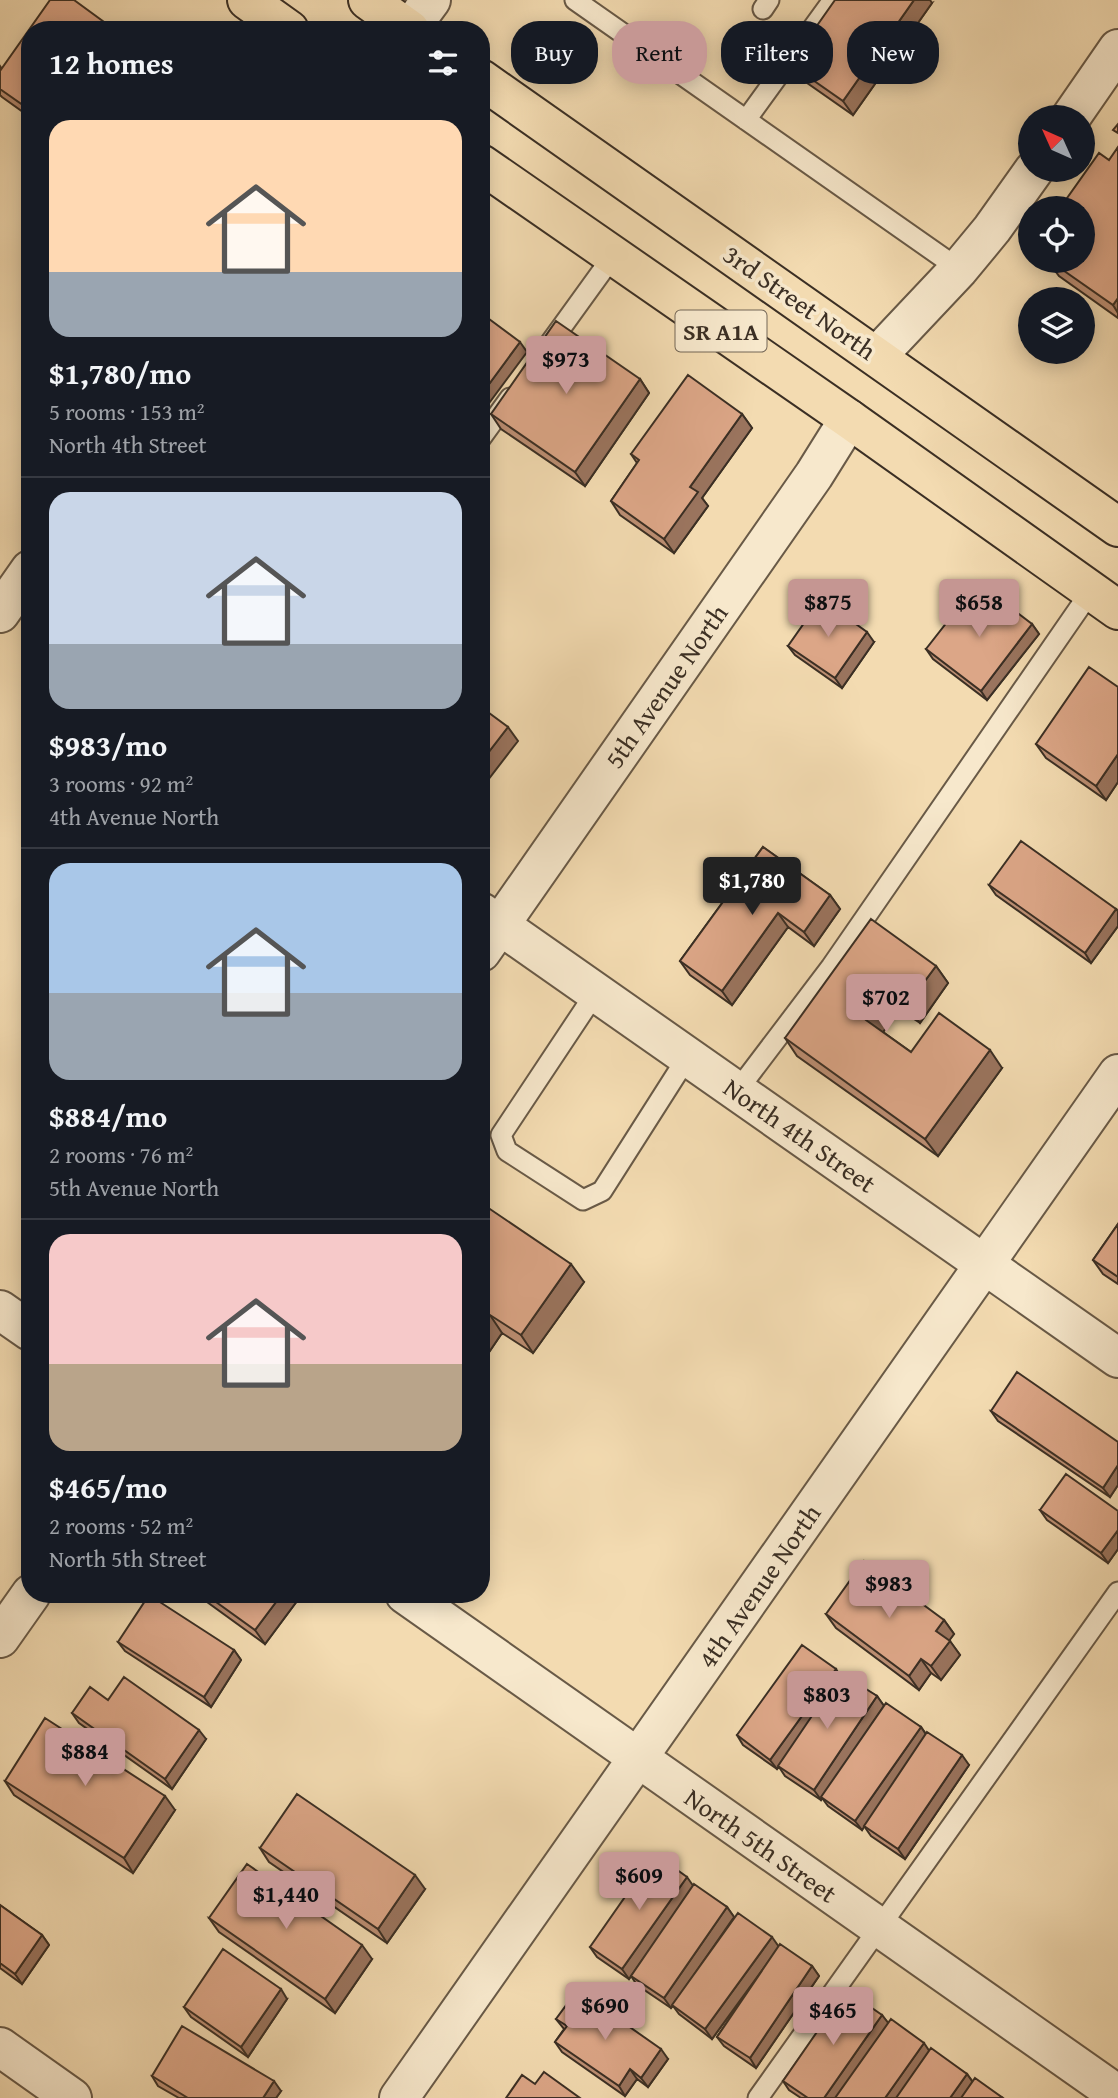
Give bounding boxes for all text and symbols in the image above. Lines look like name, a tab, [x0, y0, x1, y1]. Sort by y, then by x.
chip: Buy	[511, 21, 598, 84]
chip: Rent	[612, 21, 707, 84]
chip: Filters	[721, 21, 833, 84]
chip: New	[847, 21, 939, 84]
text: 12 homes	[49, 41, 174, 85]
icon: filters	[424, 44, 462, 82]
north arrow	[1018, 105, 1096, 182]
map controls	[1018, 105, 1095, 364]
icon: home	[193, 166, 319, 292]
button: locate	[1018, 196, 1095, 273]
street label: 3rd Street North	[716, 235, 885, 369]
button: layers	[1018, 287, 1095, 364]
road number: SR A1A	[676, 310, 766, 352]
pin: $973	[525, 336, 607, 396]
text: $973	[542, 342, 590, 375]
text: $1,780/mo	[49, 351, 191, 395]
text: 5 rooms · 153 m²	[49, 395, 204, 428]
text: North 4th Street	[49, 428, 207, 461]
icon: home	[193, 538, 319, 664]
pin: $875	[787, 580, 869, 639]
pin: $658	[938, 580, 1020, 639]
text: $875	[804, 585, 852, 618]
text: $658	[955, 585, 1003, 618]
street label: 5th Avenue North	[595, 596, 737, 776]
text: $983/mo	[49, 723, 167, 767]
text: 3 rooms · 92 m²	[49, 767, 193, 800]
text: 4th Avenue North	[49, 800, 219, 833]
pin: $1,780	[695, 858, 809, 917]
text: $1,780	[719, 863, 785, 896]
icon: home	[193, 909, 319, 1035]
pin: $702	[845, 974, 927, 1034]
text: $702	[862, 980, 910, 1013]
street label: North 4th Street	[716, 1068, 884, 1202]
text: $884/mo	[49, 1094, 167, 1138]
text: 2 rooms · 76 m²	[49, 1138, 193, 1171]
text: 5th Avenue North	[49, 1171, 219, 1204]
icon: home	[193, 1280, 319, 1406]
text: $465/mo	[49, 1465, 167, 1509]
street label: 4th Avenue North	[688, 1496, 830, 1676]
text: 2 rooms · 52 m²	[49, 1509, 193, 1542]
text: North 5th Street	[49, 1542, 207, 1575]
pin: $983	[848, 1560, 930, 1620]
text: $983	[865, 1566, 913, 1599]
pin: $803	[786, 1672, 868, 1731]
text: $803	[803, 1677, 851, 1710]
pin: $884	[44, 1728, 126, 1788]
text: $884	[61, 1734, 109, 1767]
street label: North 5th Street	[677, 1778, 845, 1912]
pin: $609	[598, 1853, 680, 1912]
text: $609	[615, 1858, 663, 1891]
pin: $1,440	[229, 1871, 343, 1931]
text: $1,440	[253, 1877, 319, 1910]
pin: $690	[564, 1982, 646, 2042]
text: $690	[581, 1988, 629, 2021]
pin: $465	[792, 1988, 874, 2047]
text: $465	[809, 1993, 857, 2026]

